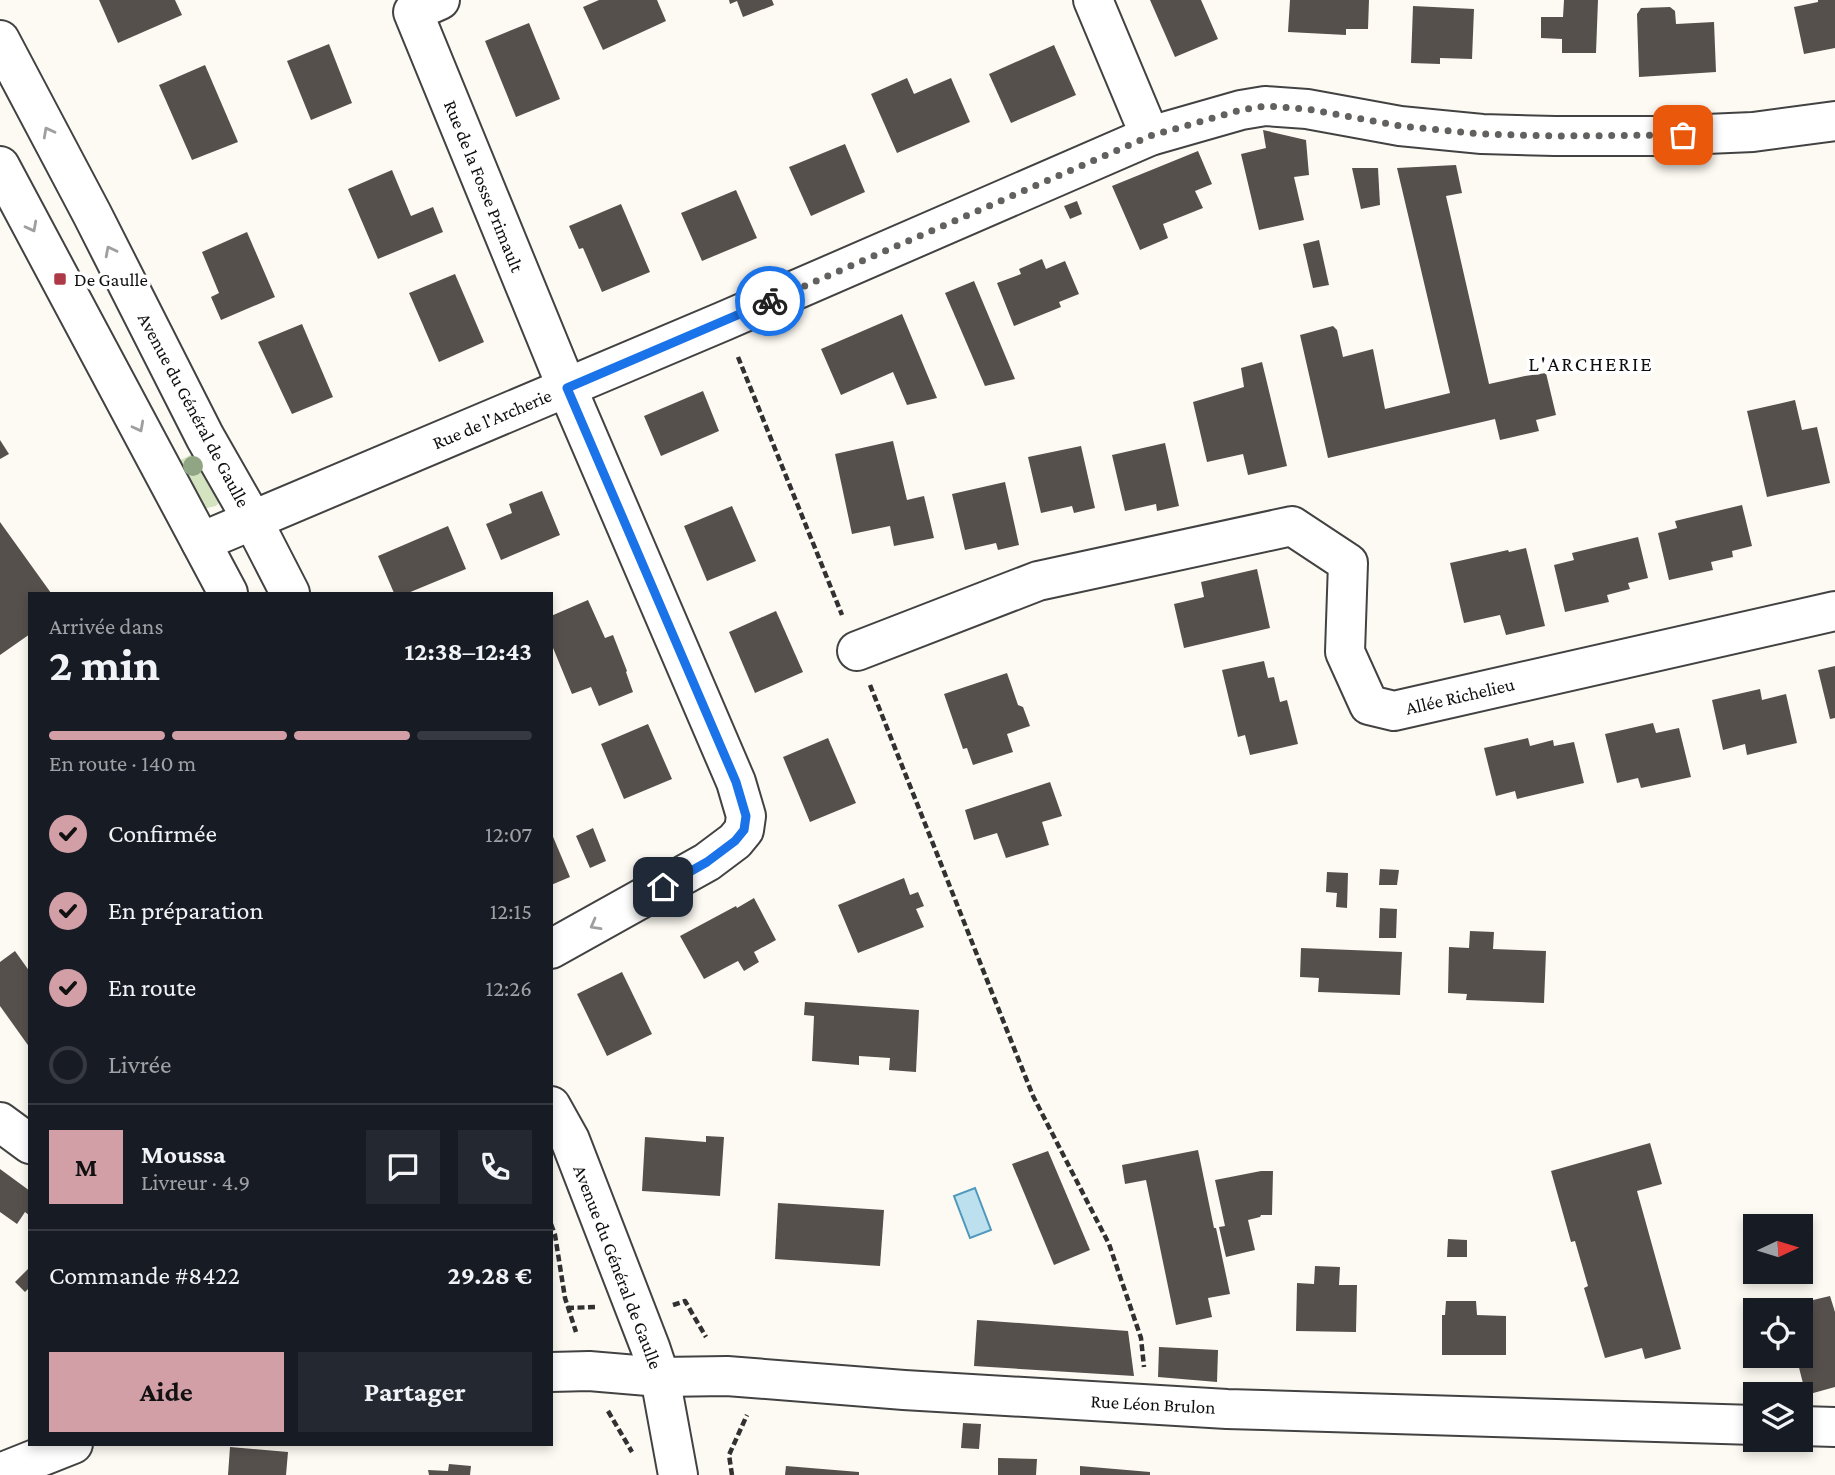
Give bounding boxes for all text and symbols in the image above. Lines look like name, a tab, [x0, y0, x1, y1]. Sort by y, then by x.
street label: Rue de la Fosse Primault	[440, 97, 528, 276]
pin	[1653, 105, 1713, 165]
icon: bag	[1664, 116, 1702, 154]
one-way arrow	[43, 127, 56, 139]
one-way arrow	[24, 219, 37, 232]
one-way arrow	[105, 246, 119, 258]
courier	[735, 266, 805, 336]
place label: De Gaulle	[74, 269, 148, 290]
marker: De Gaulle	[52, 271, 68, 287]
icon: bike	[751, 282, 789, 320]
street label: Avenue du Général de Gaulle	[134, 309, 254, 511]
district label: L'ARCHERIE	[1528, 352, 1654, 376]
street label: Rue de l'Archerie	[429, 385, 555, 453]
one-way arrow	[131, 420, 145, 432]
text: Arrivée dans	[49, 613, 164, 639]
text: 12:38–12:43	[405, 637, 532, 666]
text: 2 min	[49, 639, 160, 690]
street label: Allée Richelieu	[1403, 673, 1517, 719]
text: En route · 140 m	[49, 750, 196, 776]
icon: check	[49, 815, 87, 853]
text: Confirmée	[108, 819, 217, 848]
text: 12:07	[485, 821, 532, 847]
pin	[633, 857, 693, 917]
icon: home	[644, 868, 682, 906]
icon: check	[49, 892, 87, 930]
text: En préparation	[108, 896, 263, 925]
text: 12:15	[490, 898, 532, 924]
one-way arrow	[590, 917, 602, 930]
icon: check	[49, 969, 87, 1007]
text: En route	[108, 973, 196, 1002]
text: 12:26	[486, 975, 532, 1001]
text: Livrée	[108, 1050, 171, 1079]
button: chat	[366, 1130, 440, 1204]
button: phone	[458, 1130, 532, 1204]
text: Moussa	[141, 1140, 226, 1169]
text: M	[75, 1153, 97, 1182]
street label: Avenue du Général de Gaulle	[569, 1162, 667, 1372]
text: Livreur · 4.9	[141, 1169, 250, 1195]
north arrow	[1743, 1214, 1813, 1284]
map controls	[1743, 1214, 1813, 1452]
text: Commande #8422	[49, 1261, 240, 1290]
text: 29.28 €	[448, 1261, 532, 1290]
button: locate	[1743, 1298, 1813, 1368]
button: Aide	[49, 1352, 284, 1432]
button: Partager	[298, 1352, 532, 1432]
button: layers	[1743, 1382, 1813, 1452]
street label: Rue Léon Brulon	[1090, 1390, 1216, 1418]

